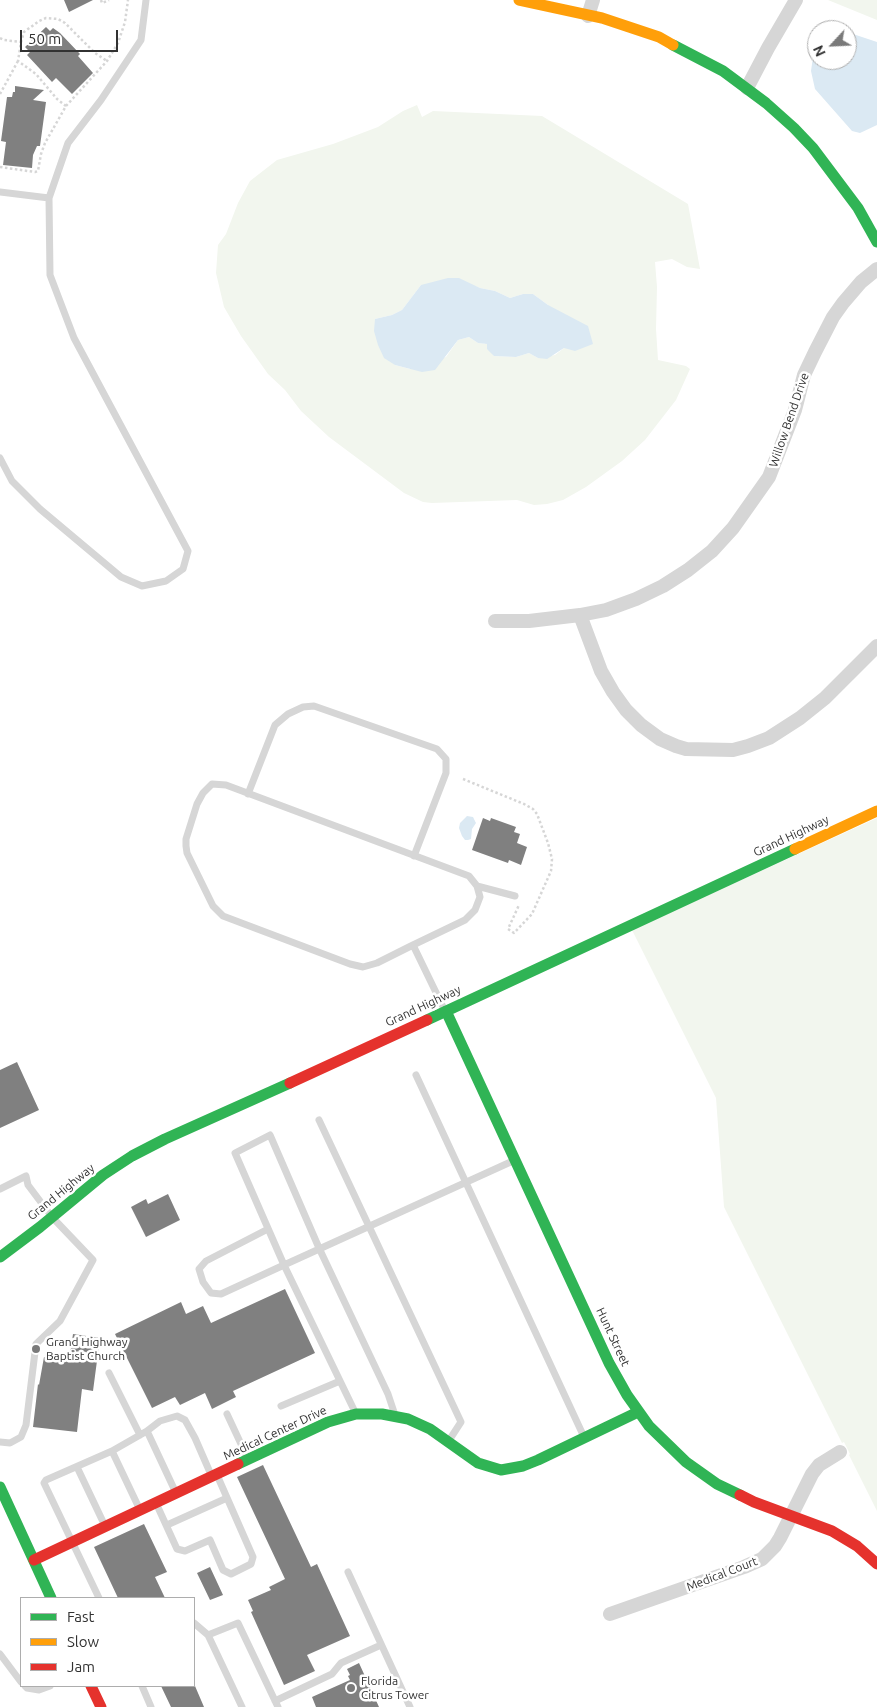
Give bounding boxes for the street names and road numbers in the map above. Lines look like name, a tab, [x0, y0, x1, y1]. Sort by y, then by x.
street label: Willow Bend Drive	[766, 371, 812, 469]
street label: Grand Highway	[751, 812, 831, 860]
street label: Grand Highway	[383, 982, 463, 1030]
street label: Grand Highway	[25, 1161, 97, 1223]
street label: Hunt Street	[593, 1305, 633, 1369]
street label: Medical Center Drive	[221, 1403, 329, 1463]
street label: Medical Court	[684, 1554, 760, 1594]

